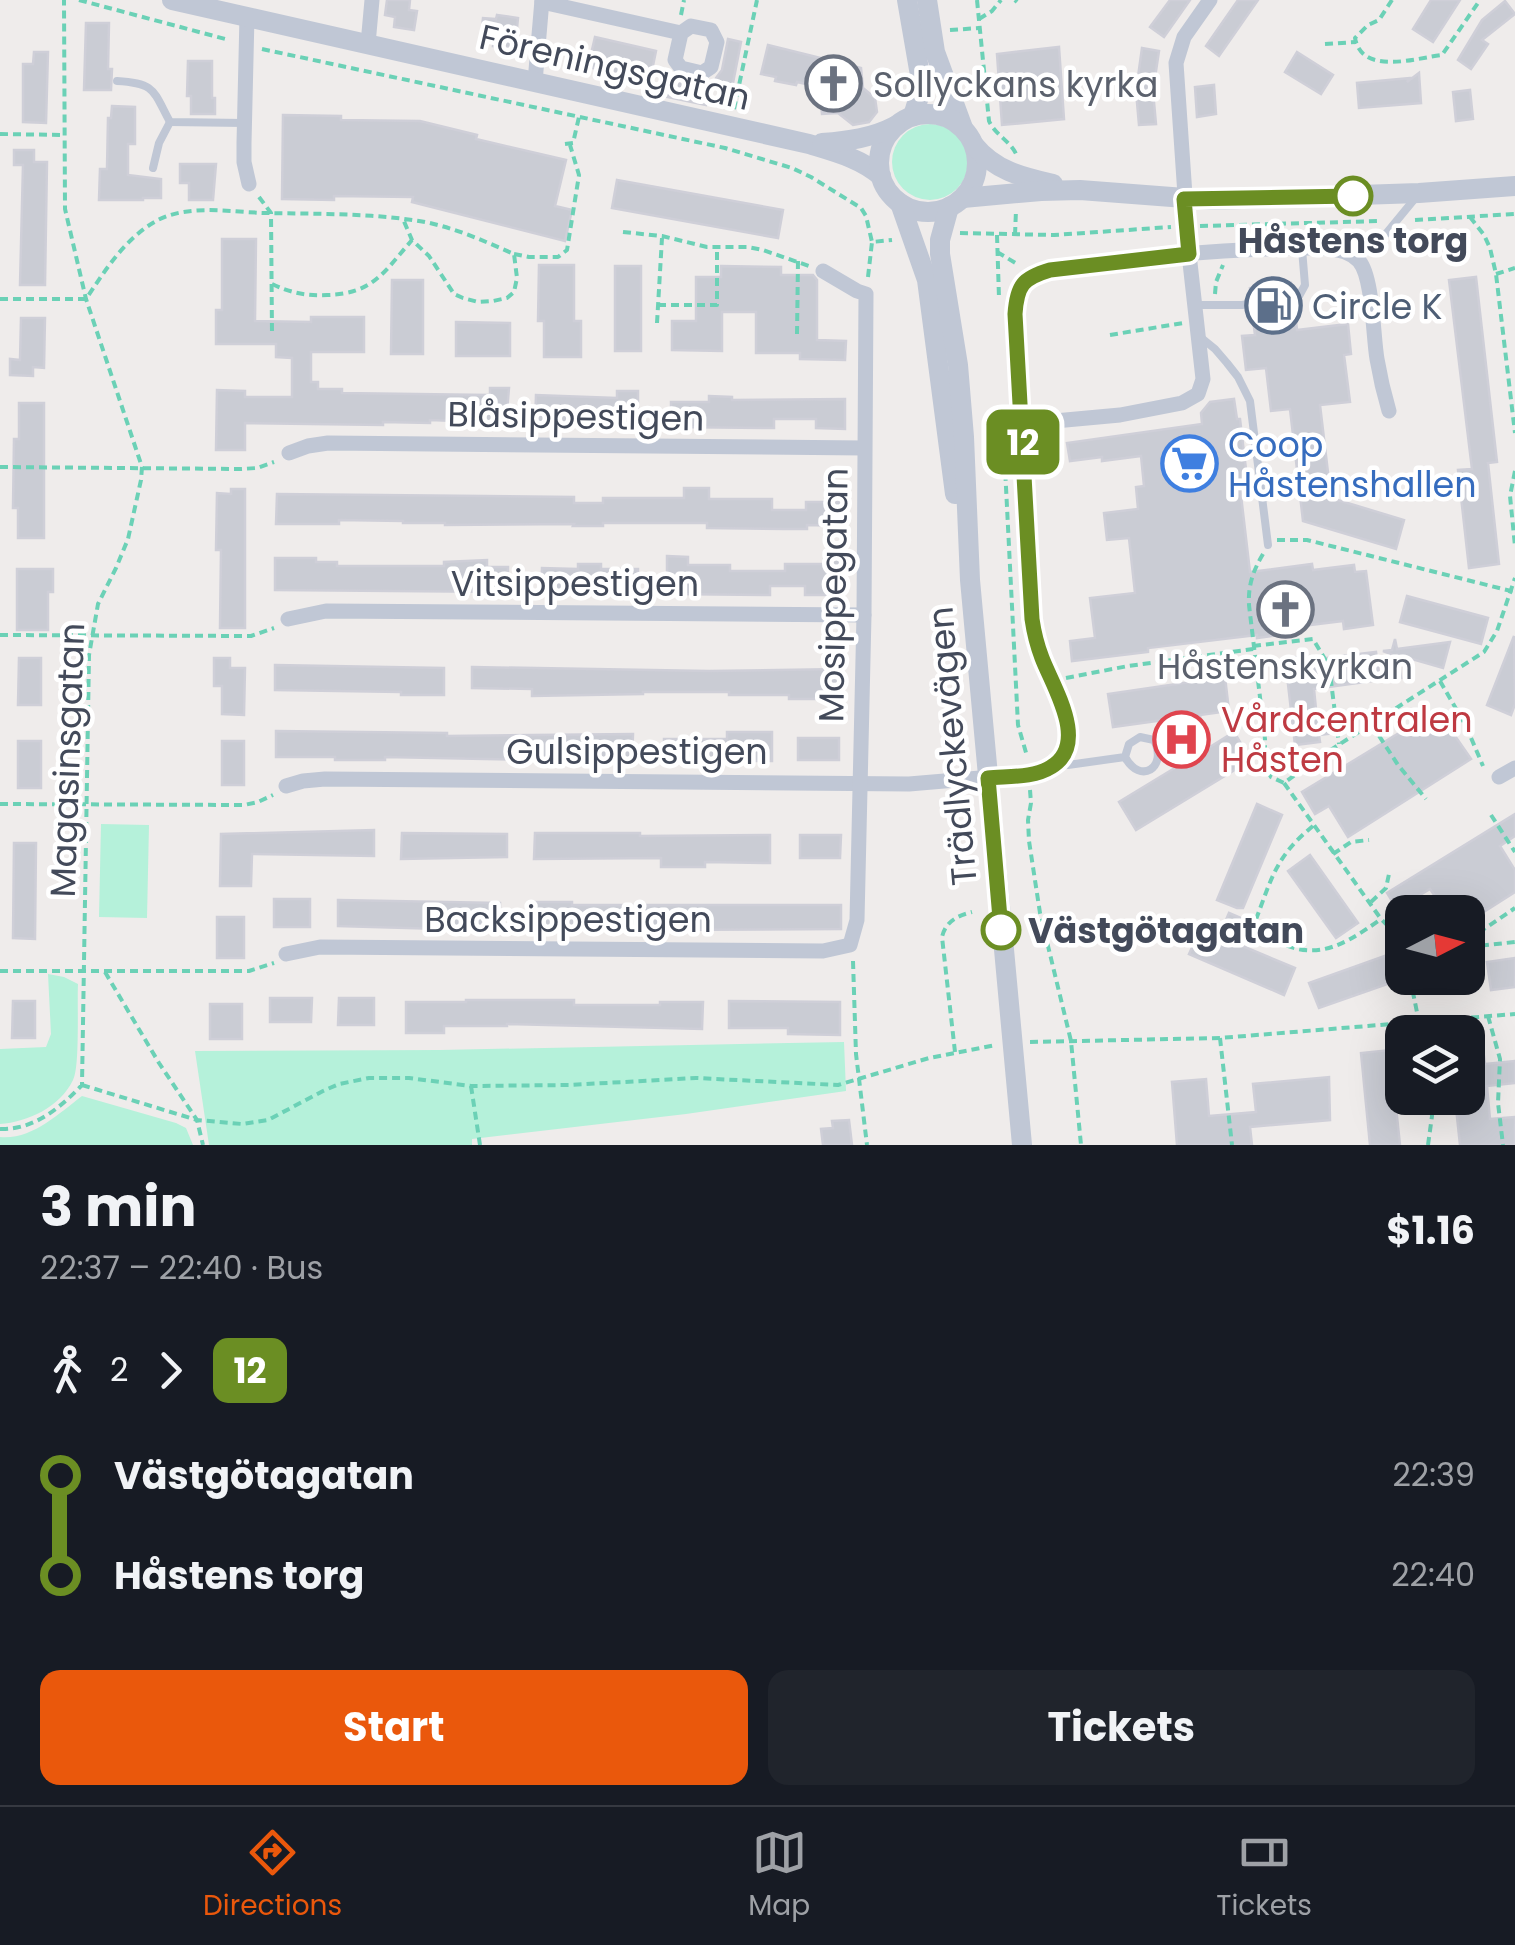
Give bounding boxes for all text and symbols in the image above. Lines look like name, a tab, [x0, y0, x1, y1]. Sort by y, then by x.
street label: Föreningsgatan	[475, 12, 755, 122]
church icon: Sollyckans kyrka	[804, 54, 864, 114]
place label: Sollyckans kyrka	[873, 60, 1158, 109]
marker: Håstens torg	[1334, 177, 1372, 215]
place label: Håstens torg	[1238, 216, 1468, 265]
fuel station icon: Circle K	[1243, 276, 1303, 336]
place label: Circle K	[1312, 282, 1443, 331]
street label: Blåsippestigen	[447, 389, 705, 443]
line badge: 12	[978, 410, 1068, 474]
text: 12	[1006, 418, 1040, 467]
place label: Coop Håstenshallen	[1228, 420, 1477, 509]
supermarket icon: Coop Håstenshallen	[1159, 434, 1219, 494]
street label: Mosippegatan	[806, 467, 860, 723]
street label: Vitsippestigen	[451, 559, 699, 608]
church icon: Håstenskyrkan	[1255, 580, 1315, 640]
street label: Trädlyckevägen	[915, 605, 989, 887]
street label: Magasinsgatan	[38, 622, 96, 898]
place label: Håstenskyrkan	[1157, 642, 1413, 691]
place label: Vårdcentralen Håsten	[1221, 695, 1473, 784]
hospital icon: Vårdcentralen Håsten	[1152, 709, 1212, 769]
street label: Gulsippestigen	[506, 727, 768, 776]
street label: Backsippestigen	[424, 895, 712, 944]
north arrow	[1385, 895, 1485, 995]
map controls	[1385, 895, 1485, 1115]
place label: Västgötagatan	[1028, 906, 1304, 955]
marker: Västgötagatan	[982, 911, 1020, 949]
button: layers	[1385, 1015, 1485, 1115]
text: 3 min	[40, 1168, 196, 1245]
text: $1.16	[1386, 1204, 1475, 1257]
text: 22:37 – 22:40 · Bus	[40, 1245, 323, 1290]
icon: walk	[40, 1343, 95, 1398]
icon: forward	[143, 1343, 198, 1398]
text: 12	[233, 1346, 267, 1395]
text: 2	[110, 1347, 128, 1392]
text: Västgötagatan	[114, 1449, 414, 1502]
text: 22:39	[1392, 1452, 1475, 1497]
text: Håstens torg	[114, 1549, 364, 1602]
text: 22:40	[1391, 1552, 1475, 1597]
button: Start	[40, 1670, 748, 1785]
button: Tickets	[768, 1670, 1475, 1785]
tab: Directions	[203, 1825, 342, 1927]
tab: Map	[748, 1825, 810, 1927]
tab: Tickets	[1216, 1825, 1312, 1927]

